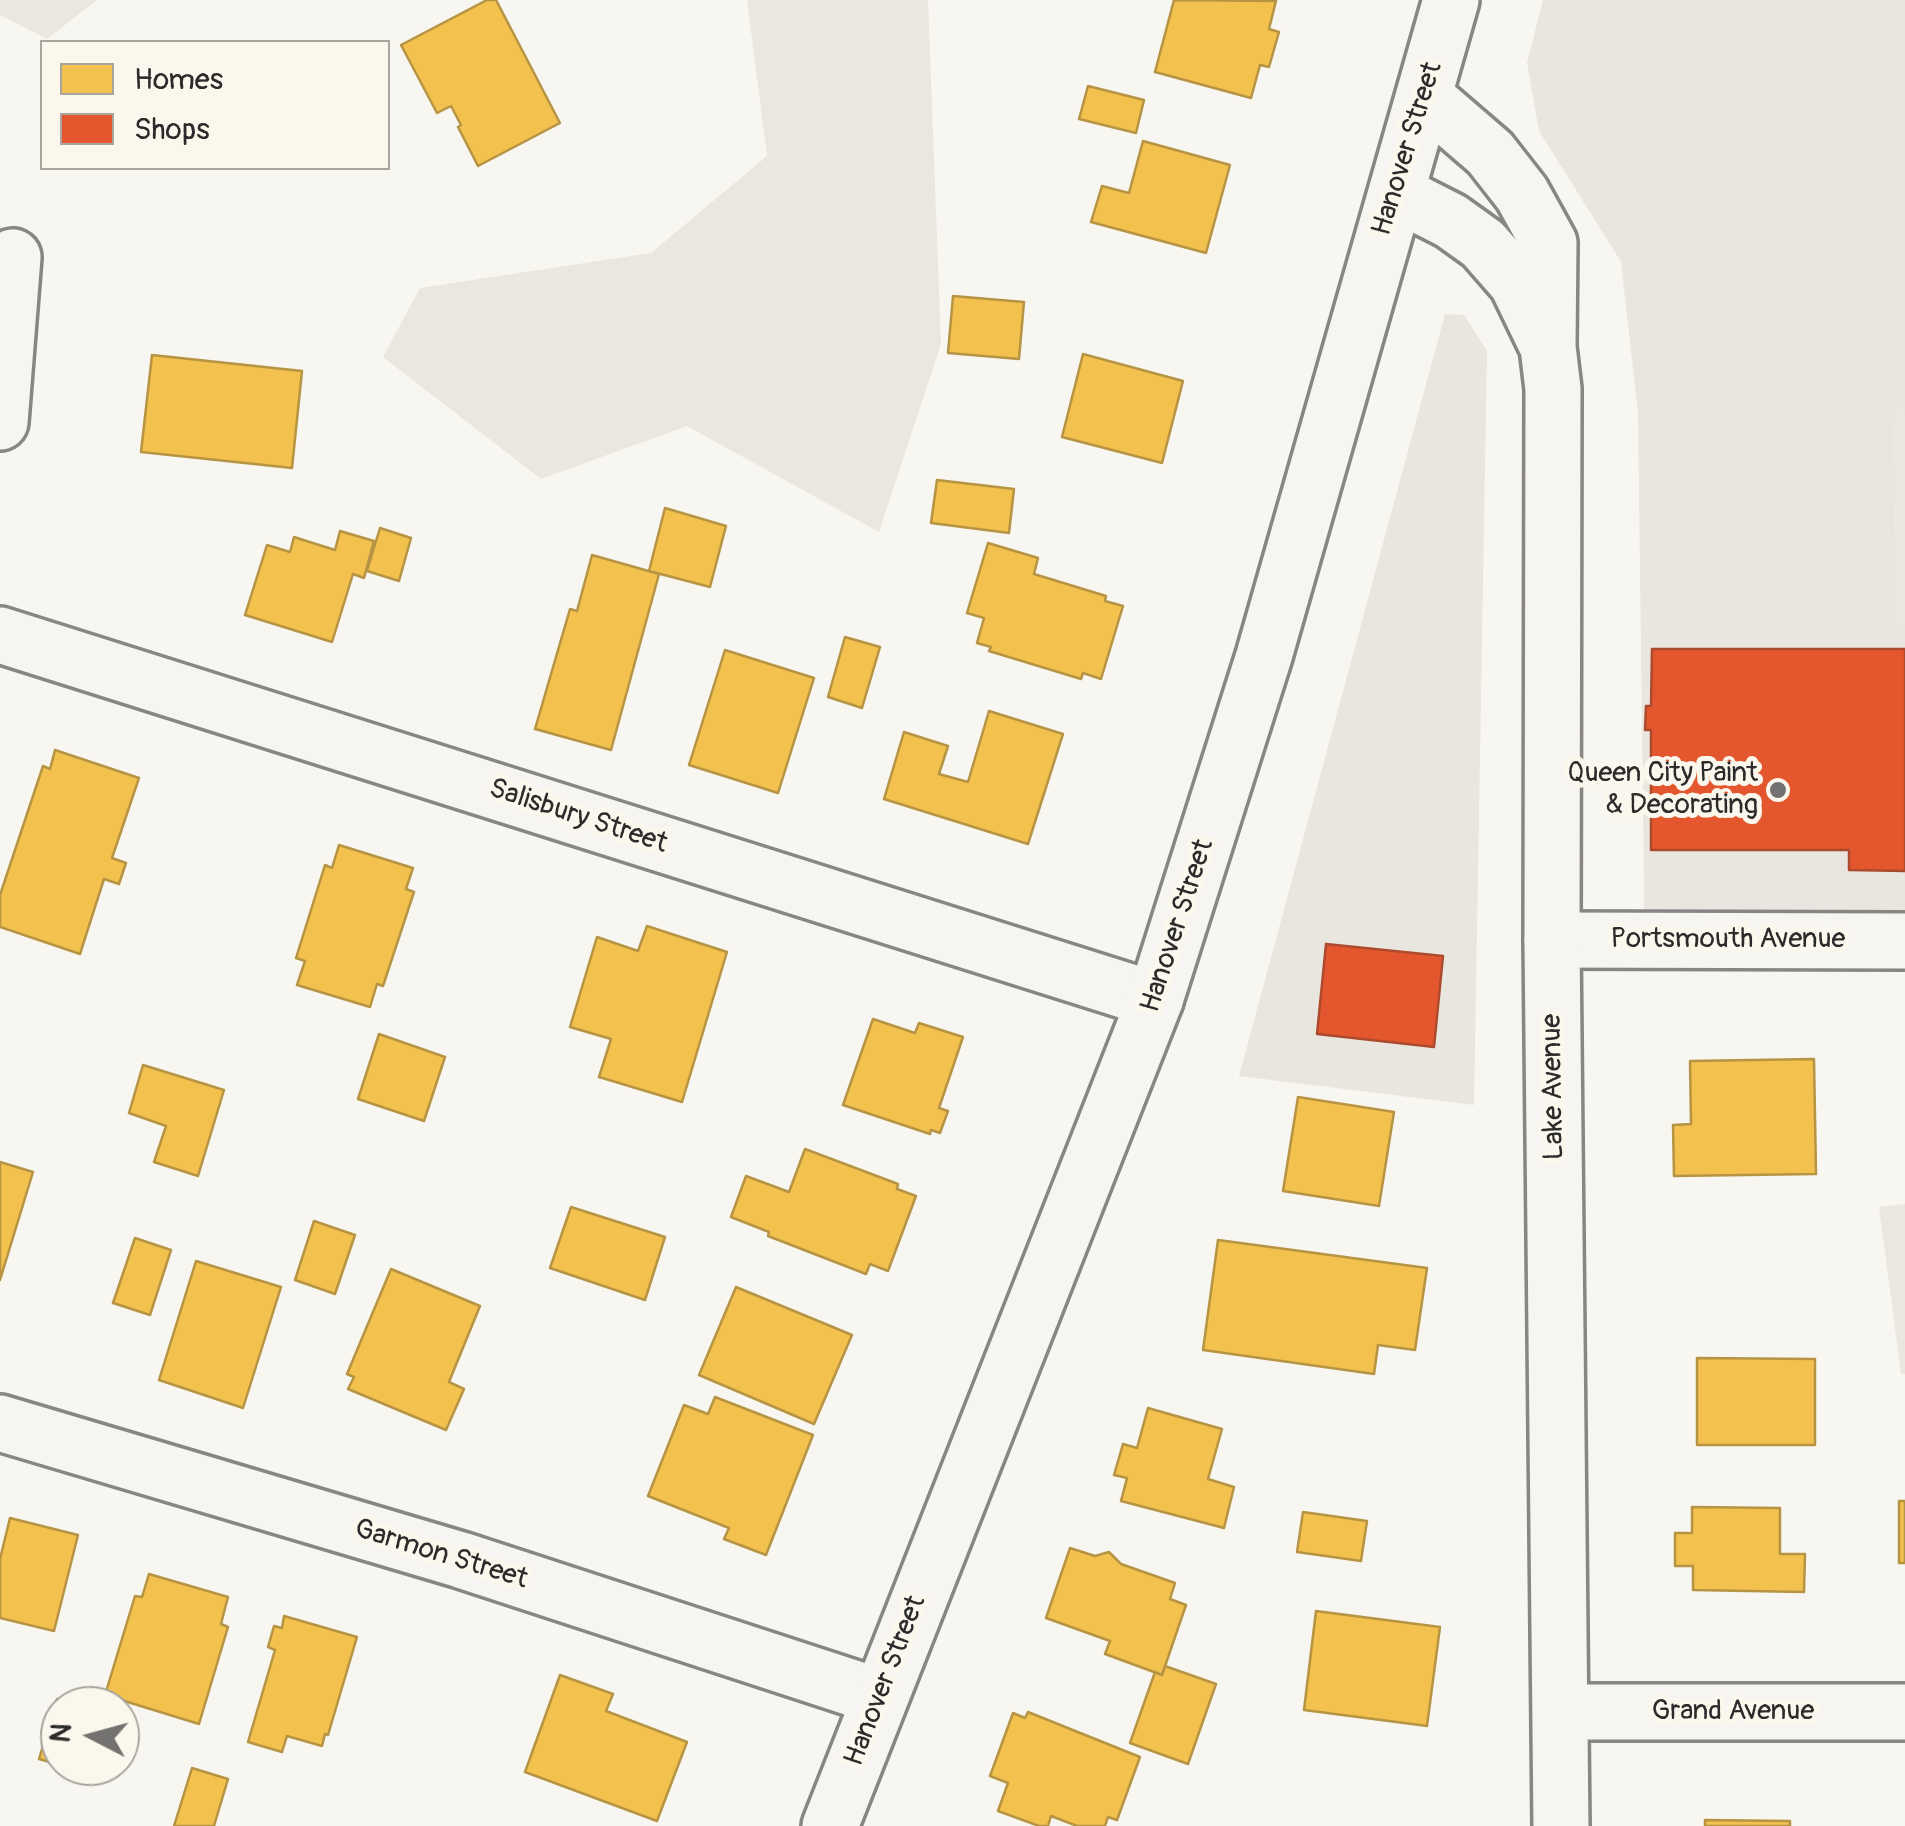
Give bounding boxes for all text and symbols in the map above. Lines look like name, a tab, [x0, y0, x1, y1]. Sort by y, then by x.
legend	[40, 40, 390, 170]
street label: Hanover Street	[1366, 58, 1450, 240]
text: Homes	[134, 61, 223, 98]
text: Shops	[134, 111, 210, 148]
place label: Queen City Paint & Decorating	[1567, 757, 1758, 823]
street label: Salisbury Street	[485, 772, 671, 862]
marker: Queen City Paint & Decorating	[1767, 779, 1789, 801]
street label: Hanover Street	[1134, 835, 1222, 1017]
street label: Portsmouth Avenue	[1611, 923, 1845, 957]
street label: Lake Avenue	[1536, 1013, 1572, 1161]
street label: Garmon Street	[350, 1513, 532, 1597]
street label: Hanover Street	[838, 1591, 934, 1771]
north arrow	[40, 1686, 140, 1786]
street label: Grand Avenue	[1652, 1695, 1814, 1729]
text: N	[43, 1722, 80, 1744]

